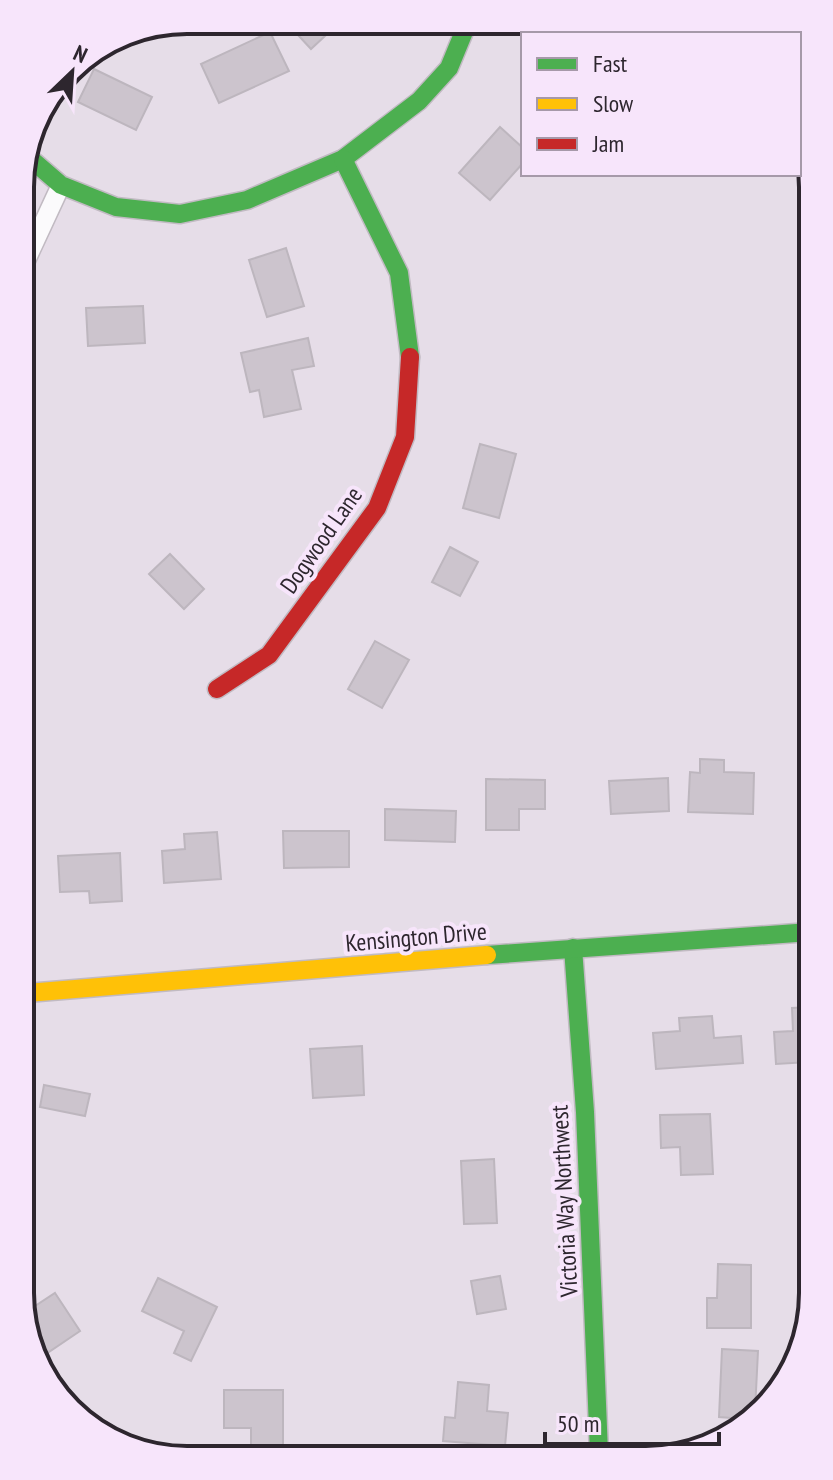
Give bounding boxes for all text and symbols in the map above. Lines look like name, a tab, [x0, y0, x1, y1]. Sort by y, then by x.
north arrow	[32, 32, 112, 112]
legend	[521, 32, 801, 176]
text: N	[69, 39, 92, 69]
text: Fast	[593, 48, 628, 79]
text: Slow	[593, 88, 634, 119]
text: Jam	[592, 128, 624, 159]
street label: Dogwood Lane	[273, 481, 369, 599]
street label: Kensington Drive	[344, 915, 488, 959]
street label: Victoria Way Northwest	[543, 1104, 585, 1299]
scale bar	[545, 1396, 719, 1446]
text: 50 m	[557, 1408, 599, 1439]

